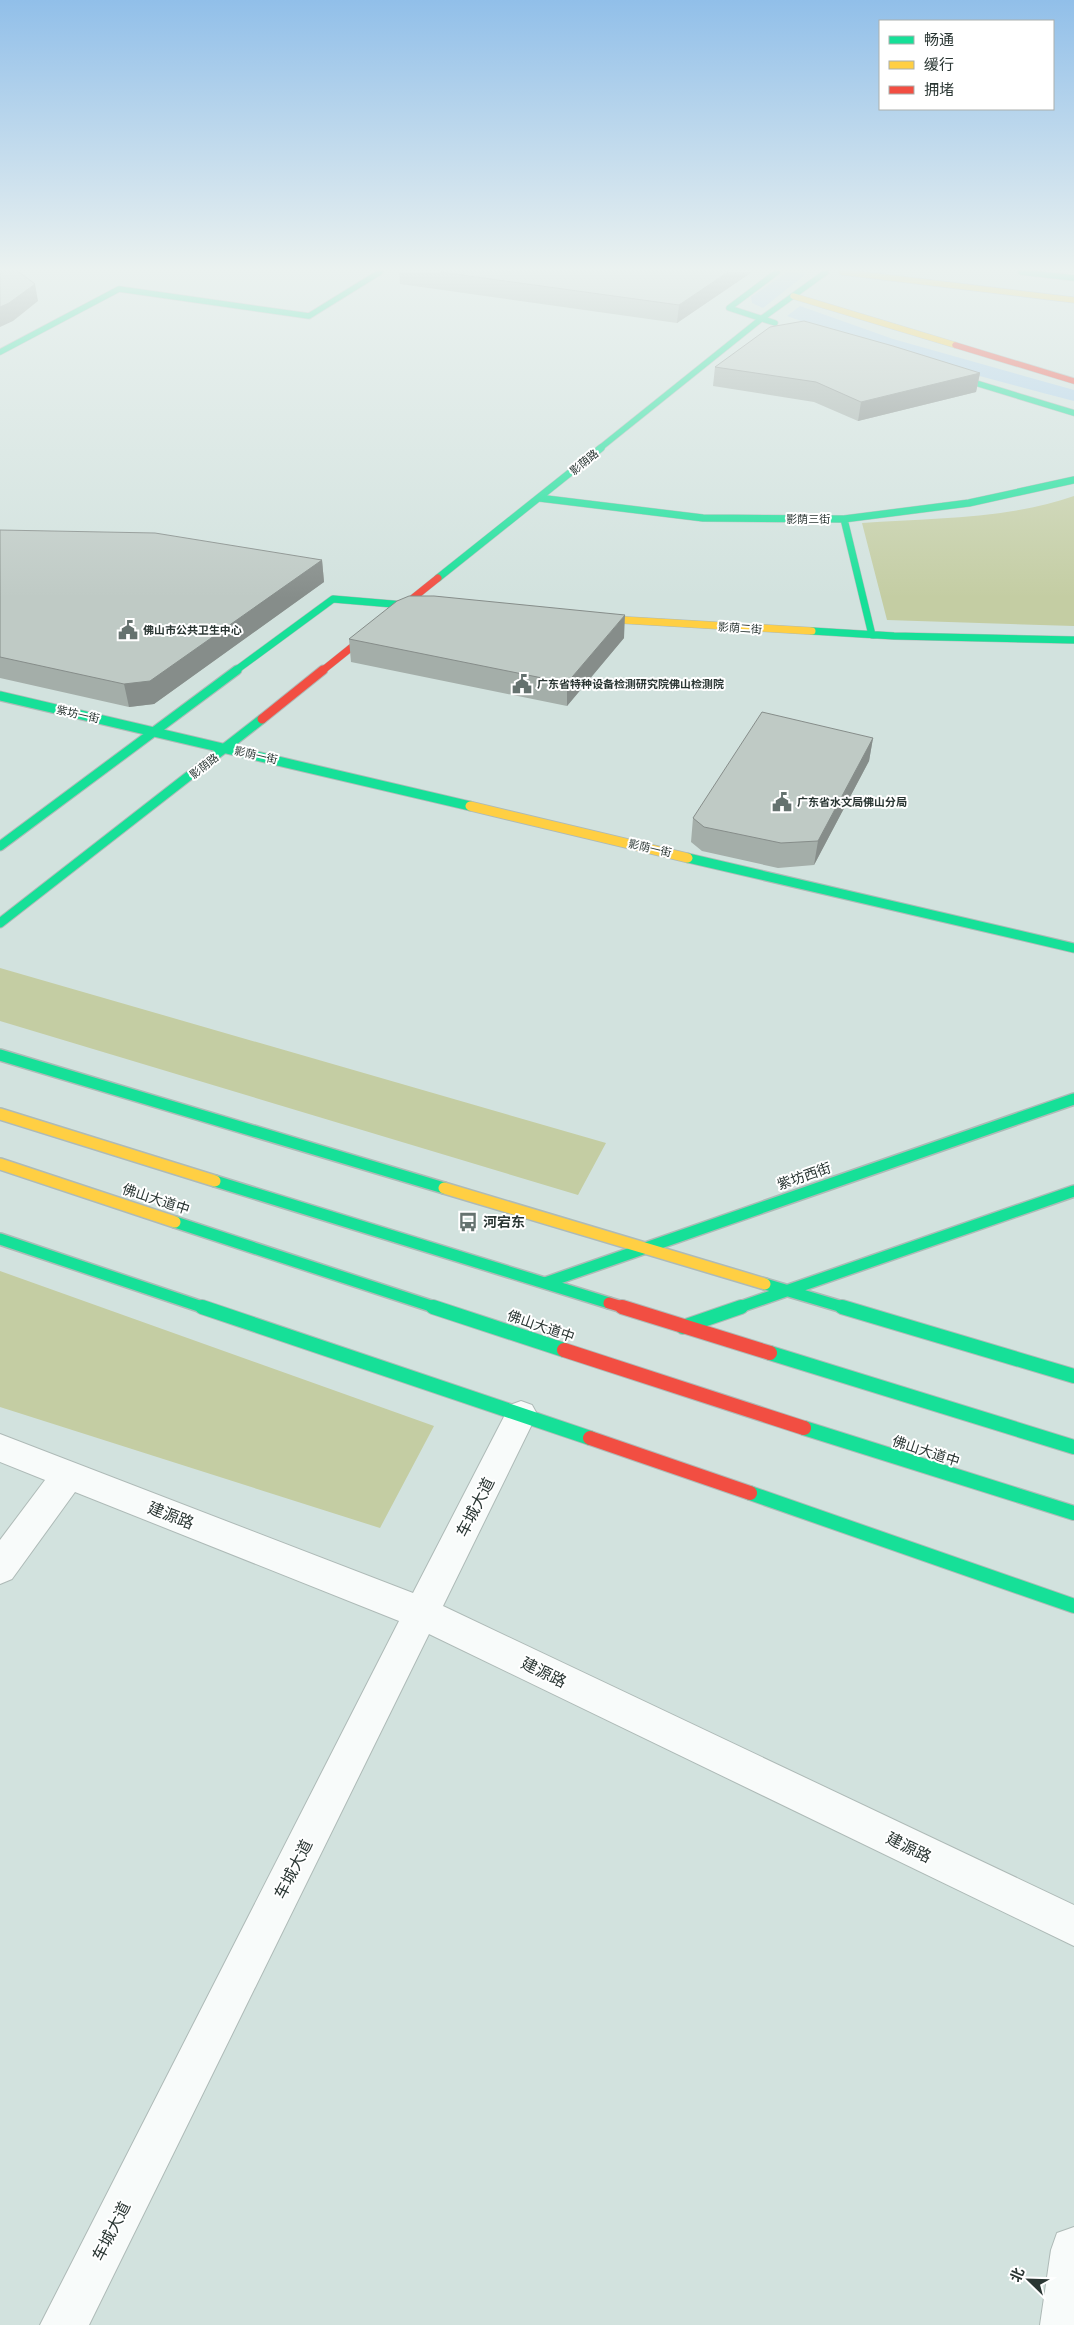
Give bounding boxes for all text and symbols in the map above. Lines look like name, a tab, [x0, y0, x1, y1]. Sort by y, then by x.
legend	[879, 20, 1054, 110]
text: 畅通	[924, 31, 954, 49]
text: 缓行	[924, 56, 954, 74]
text: 拥堵	[924, 81, 954, 99]
street label: 影荫路	[567, 447, 601, 478]
street label: 影荫三街	[786, 513, 830, 526]
public building icon: 佛山市公共卫生中心	[117, 619, 139, 641]
street label: 影荫二街	[718, 620, 762, 637]
place label: 佛山市公共卫生中心	[143, 624, 242, 637]
public building icon: 广东省特种设备检测研究院佛山检测院	[511, 673, 533, 695]
place label: 广东省特种设备检测研究院佛山检测院	[537, 678, 724, 691]
street label: 紫坊一街	[55, 703, 101, 726]
street label: 影荫一街	[233, 744, 279, 767]
street label: 影荫路	[187, 751, 221, 782]
public building icon: 广东省水文局佛山分局	[771, 791, 793, 813]
place label: 广东省水文局佛山分局	[797, 796, 907, 809]
street label: 影荫一街	[627, 837, 673, 860]
street label: 紫坊西街	[775, 1159, 833, 1194]
street label: 佛山大道中	[120, 1181, 192, 1218]
bus stop icon: 河宕东	[457, 1211, 479, 1233]
place label: 河宕东	[483, 1214, 525, 1231]
street label: 佛山大道中	[505, 1307, 577, 1346]
street label: 佛山大道中	[890, 1433, 962, 1470]
street label: 车城大道	[452, 1474, 498, 1540]
street label: 建源路	[145, 1498, 197, 1533]
street label: 建源路	[518, 1653, 570, 1692]
street label: 建源路	[883, 1828, 935, 1867]
street label: 车城大道	[270, 1836, 316, 1902]
street label: 车城大道	[88, 2198, 134, 2264]
north arrow	[1004, 2255, 1054, 2305]
text: 北	[1007, 2265, 1028, 2285]

